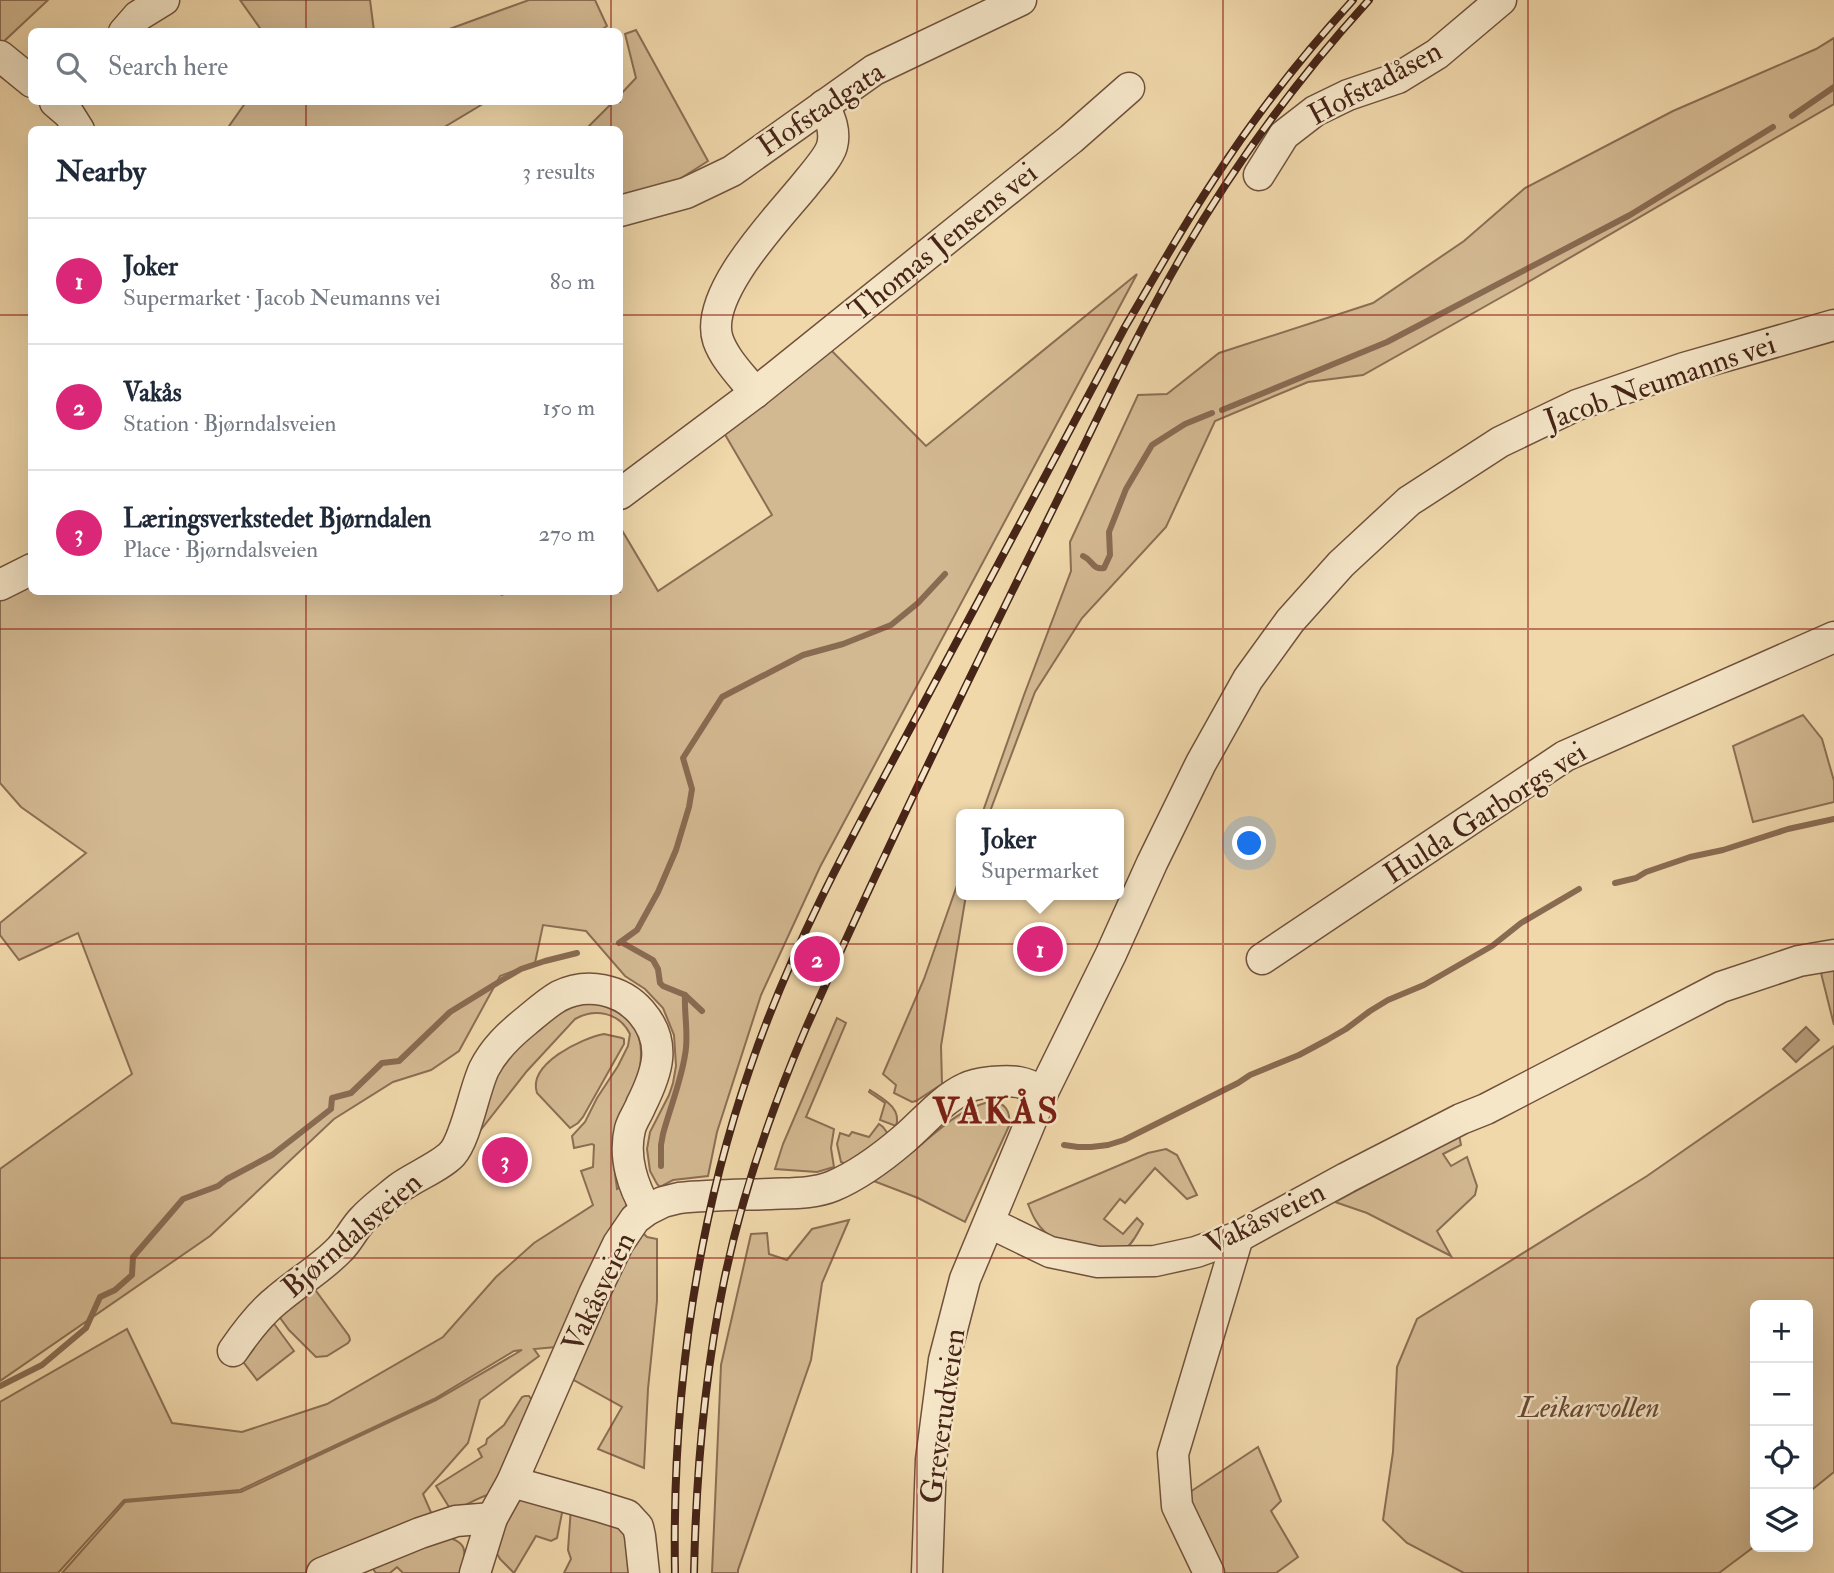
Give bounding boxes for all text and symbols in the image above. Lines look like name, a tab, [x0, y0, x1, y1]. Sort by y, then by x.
search box	[28, 28, 623, 105]
street label: Hofstadåsen	[1302, 32, 1448, 134]
icon: search	[52, 48, 90, 86]
text: Search here	[108, 51, 228, 83]
street label: Hofstadgata	[751, 53, 892, 165]
text: Nearby	[56, 153, 146, 190]
street label: Thomas Jensens vei	[841, 155, 1045, 329]
text: 3 results	[522, 157, 595, 186]
text: Joker	[123, 251, 178, 283]
text: 1	[75, 267, 83, 296]
text: 80 m	[550, 267, 595, 296]
text: Supermarket · Jacob Neumanns vei	[123, 283, 441, 312]
street label: Jacob Neumanns vei	[1539, 325, 1780, 439]
text: Vakås	[123, 377, 182, 409]
text: 2	[73, 393, 85, 422]
text: 150 m	[542, 393, 595, 422]
text: Station · Bjørndalsveien	[123, 409, 336, 438]
text: Læringsverkstedet Bjørndalen	[123, 503, 432, 535]
text: 3	[75, 519, 83, 548]
text: 270 m	[538, 519, 595, 548]
text: Place · Bjørndalsveien	[123, 535, 318, 564]
street label: Hulda Garborgs vei	[1377, 734, 1593, 892]
popup	[956, 809, 1124, 900]
text: Joker	[981, 824, 1036, 856]
your location	[1232, 826, 1266, 860]
text: Supermarket	[981, 856, 1099, 885]
pin: 1	[1017, 923, 1063, 975]
pin: 2	[794, 933, 840, 985]
district label: VAKÅS	[932, 1088, 1060, 1135]
pin: 3	[482, 1134, 528, 1186]
street label: Bjørndalsveien	[274, 1164, 430, 1306]
street label: Vakåsveien	[1199, 1173, 1331, 1263]
street label: Vakåsveien	[554, 1226, 644, 1358]
map controls	[1750, 1300, 1813, 1552]
button: +	[1750, 1300, 1813, 1363]
street label: Greverudveien	[912, 1326, 974, 1506]
button: −	[1750, 1363, 1813, 1426]
park label: Leikarvollen	[1517, 1389, 1660, 1426]
button: locate	[1750, 1426, 1813, 1489]
button: layers	[1750, 1489, 1813, 1552]

